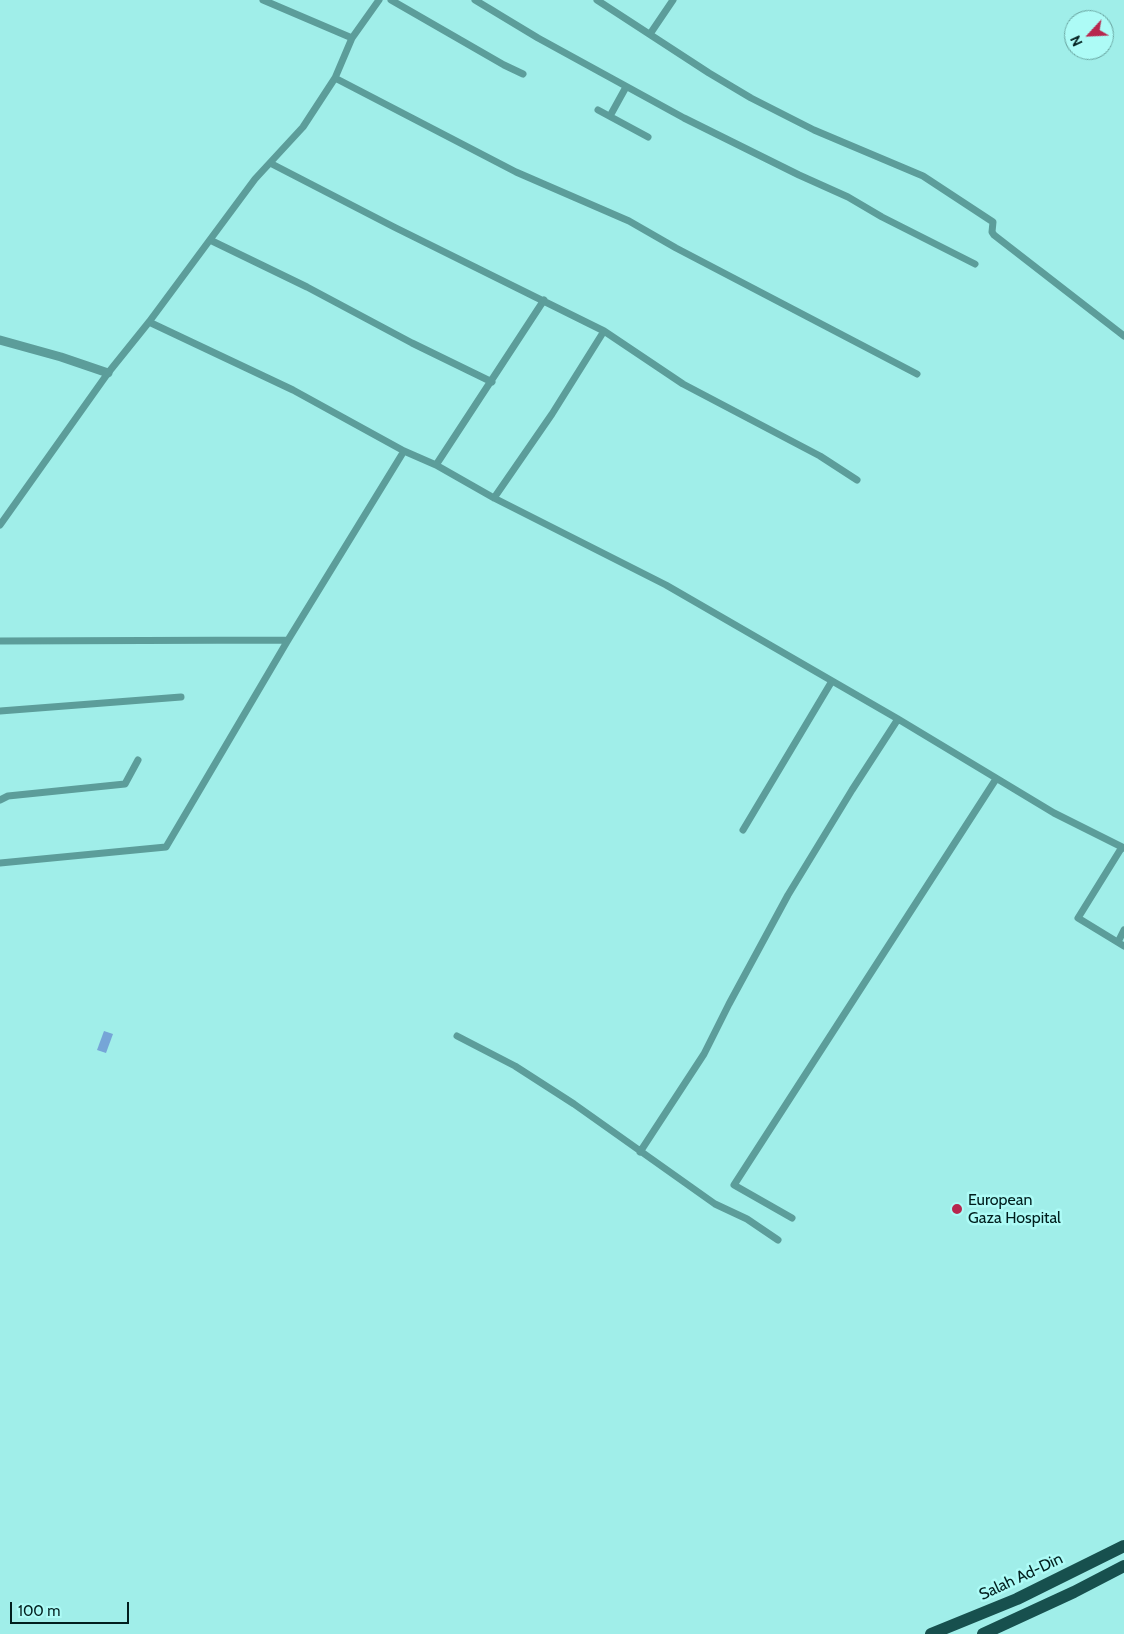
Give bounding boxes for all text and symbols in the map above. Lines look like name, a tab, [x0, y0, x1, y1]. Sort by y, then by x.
north arrow	[1064, 10, 1114, 60]
text: N	[1066, 33, 1087, 49]
place label: European Gaza Hospital	[968, 1190, 1061, 1228]
marker: European Gaza Hospital	[950, 1202, 964, 1216]
street label: Salah Ad-Din	[976, 1549, 1066, 1605]
scale bar	[12, 1592, 131, 1624]
text: 100 m	[18, 1602, 60, 1620]

